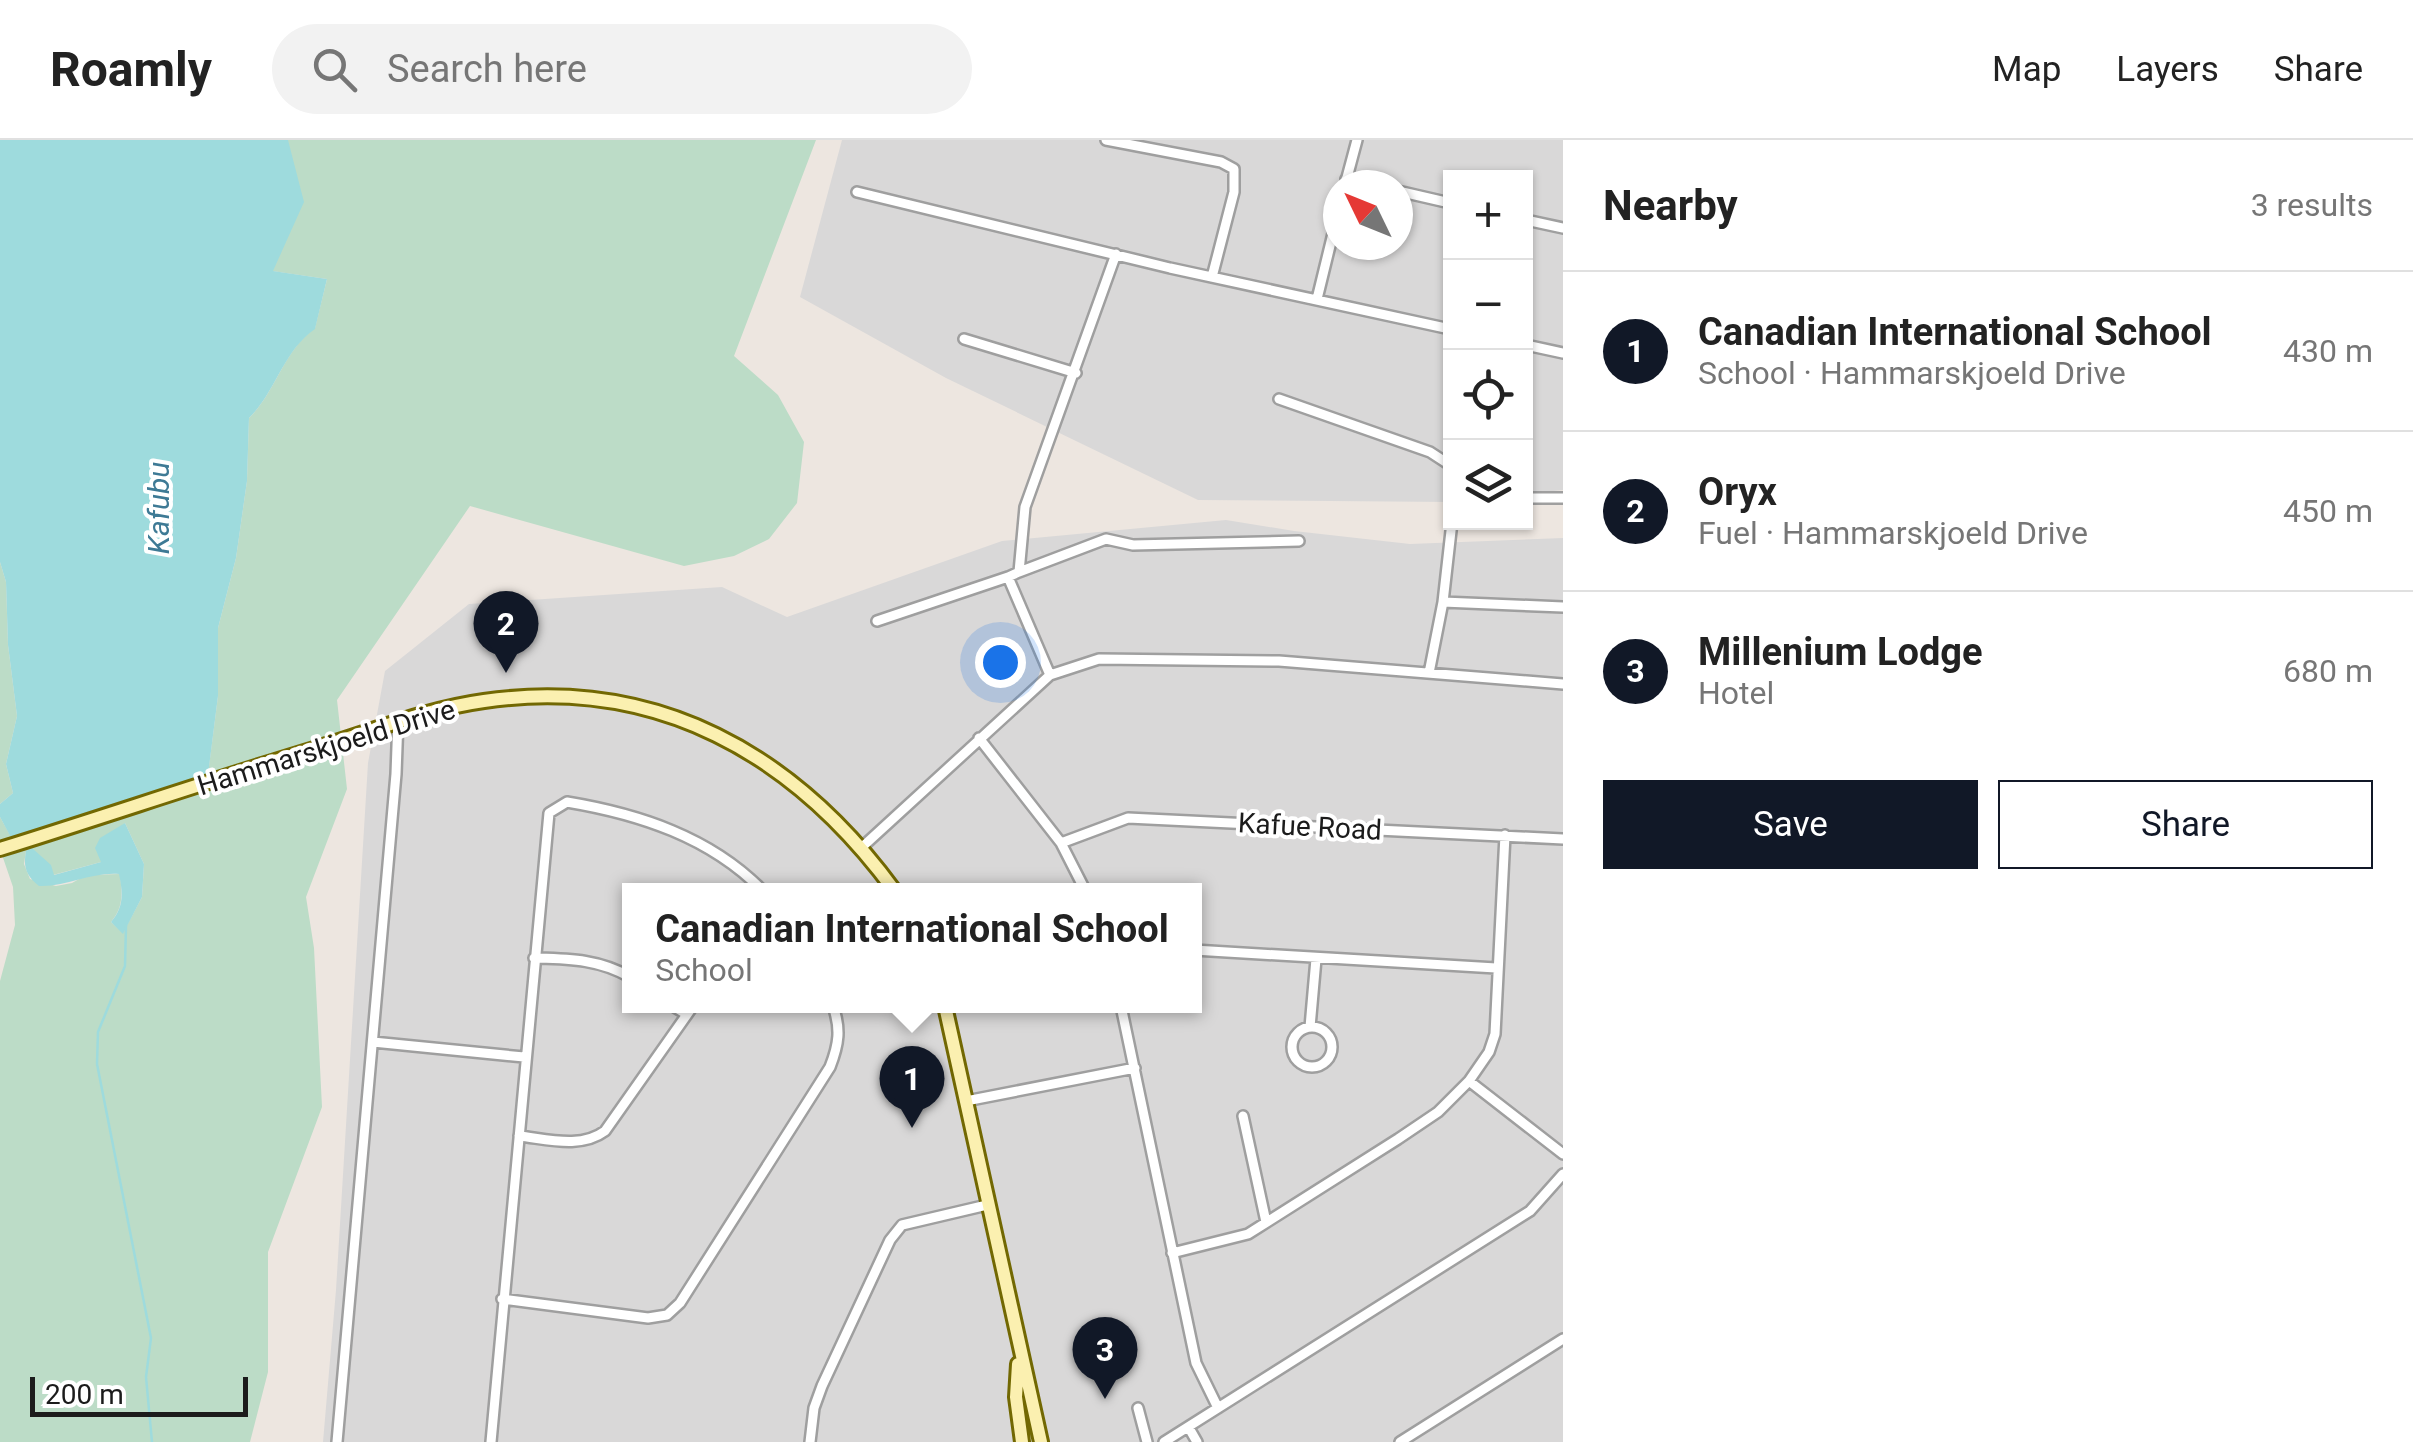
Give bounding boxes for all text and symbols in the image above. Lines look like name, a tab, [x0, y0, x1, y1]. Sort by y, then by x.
search box	[272, 24, 972, 114]
text: Roamly	[50, 41, 212, 98]
icon: search	[307, 42, 362, 97]
text: Search here	[387, 47, 587, 91]
text: Map	[1992, 49, 2061, 90]
text: Layers	[2116, 49, 2219, 90]
text: Share	[2274, 49, 2363, 90]
north arrow	[1323, 170, 1413, 260]
map controls	[1443, 170, 1533, 530]
button: +	[1443, 170, 1533, 260]
text: Nearby	[1603, 181, 1738, 230]
text: 3 results	[2251, 186, 2373, 224]
button: −	[1443, 260, 1533, 350]
text: Canadian International School	[1698, 310, 2212, 354]
text: 1	[1626, 332, 1645, 370]
text: 430 m	[2283, 332, 2373, 370]
button: locate	[1443, 350, 1533, 440]
text: School · Hammarskjoeld Drive	[1698, 354, 2126, 392]
button: layers	[1443, 440, 1533, 530]
water label: Kafubu	[141, 462, 176, 554]
text: Oryx	[1698, 470, 1777, 514]
text: 2	[1626, 492, 1645, 530]
text: 450 m	[2283, 492, 2373, 530]
text: Fuel · Hammarskjoeld Drive	[1698, 514, 2088, 552]
pin: 2	[474, 590, 538, 673]
text: Millenium Lodge	[1698, 630, 1983, 674]
your location	[975, 637, 1026, 688]
text: 3	[1626, 652, 1645, 690]
text: 680 m	[2283, 652, 2373, 690]
text: Hotel	[1698, 674, 1774, 712]
street label: Hammarskjoeld Drive	[193, 693, 459, 802]
button: Save	[1603, 780, 1978, 869]
button: Share	[1998, 780, 2373, 869]
street label: Kafue Road	[1237, 806, 1383, 847]
popup	[622, 883, 1202, 1013]
text: Canadian International School	[655, 907, 1169, 951]
text: School	[655, 951, 753, 989]
pin: 1	[880, 1046, 944, 1128]
pin: 3	[1072, 1316, 1138, 1399]
scale bar	[30, 1372, 248, 1416]
text: 200 m	[45, 1378, 124, 1411]

